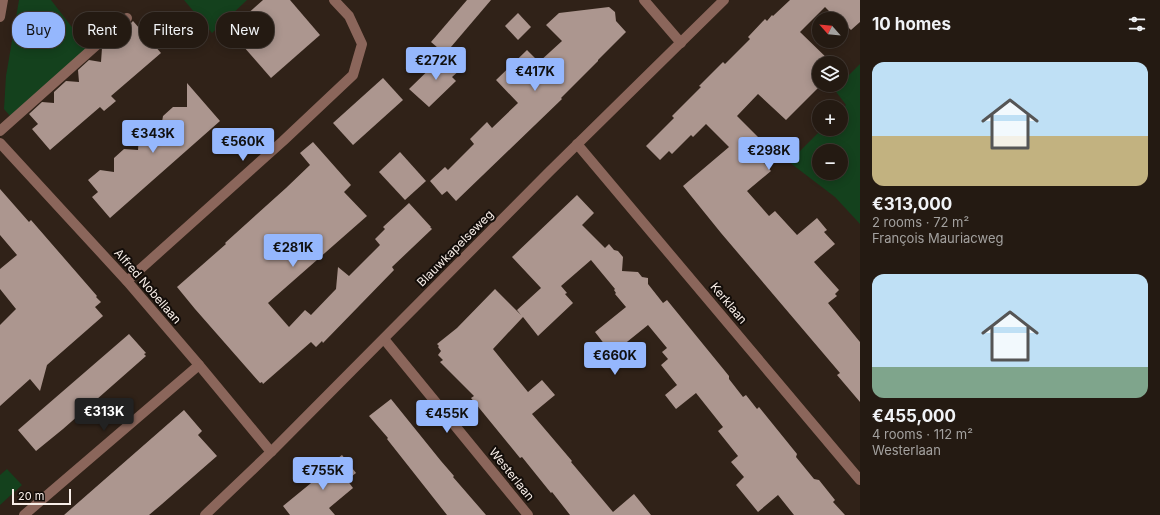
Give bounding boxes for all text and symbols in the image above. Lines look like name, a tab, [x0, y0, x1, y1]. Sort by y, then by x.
chip: Buy	[12, 12, 65, 48]
chip: Rent	[73, 12, 131, 48]
chip: Filters	[139, 12, 208, 48]
chip: New	[216, 12, 274, 48]
north arrow	[812, 12, 848, 48]
map controls	[812, 12, 848, 180]
icon: filters	[1126, 13, 1148, 35]
text: 10 homes	[872, 14, 951, 34]
pin: €272K	[408, 47, 464, 81]
text: €272K	[415, 52, 457, 68]
button: layers	[812, 56, 848, 92]
pin: €417K	[507, 58, 563, 92]
text: €417K	[515, 63, 555, 79]
icon: home	[974, 88, 1046, 160]
button: +	[812, 100, 848, 136]
pin: €343K	[125, 120, 181, 154]
text: €343K	[131, 125, 175, 141]
pin: €560K	[215, 128, 271, 162]
text: €560K	[221, 133, 265, 149]
pin: €298K	[741, 137, 797, 171]
text: €298K	[747, 142, 791, 158]
button: −	[812, 144, 848, 180]
text: €313,000	[872, 194, 952, 214]
street label: Blauwkapelseweg	[414, 207, 496, 289]
text: 2 rooms · 72 m²	[872, 214, 969, 230]
text: François Mauriacweg	[872, 230, 1003, 246]
pin: €281K	[265, 234, 321, 268]
text: €281K	[273, 239, 313, 255]
street label: Alfred Nobellaan	[111, 245, 185, 327]
street label: Kerklaan	[707, 279, 751, 327]
icon: home	[974, 300, 1046, 372]
pin: €660K	[587, 342, 643, 376]
text: €660K	[593, 347, 637, 363]
pin: €313K	[76, 398, 132, 432]
pin: €455K	[419, 400, 475, 434]
text: €313K	[84, 403, 124, 419]
text: €455K	[425, 405, 469, 421]
text: €455,000	[872, 406, 956, 426]
text: 4 rooms · 112 m²	[872, 426, 973, 442]
text: Westerlaan	[872, 442, 941, 458]
street label: Westerlaan	[486, 445, 538, 503]
pin: €755K	[295, 457, 351, 491]
text: €755K	[302, 462, 344, 478]
scale bar	[12, 487, 71, 506]
text: 20 m	[18, 489, 44, 503]

